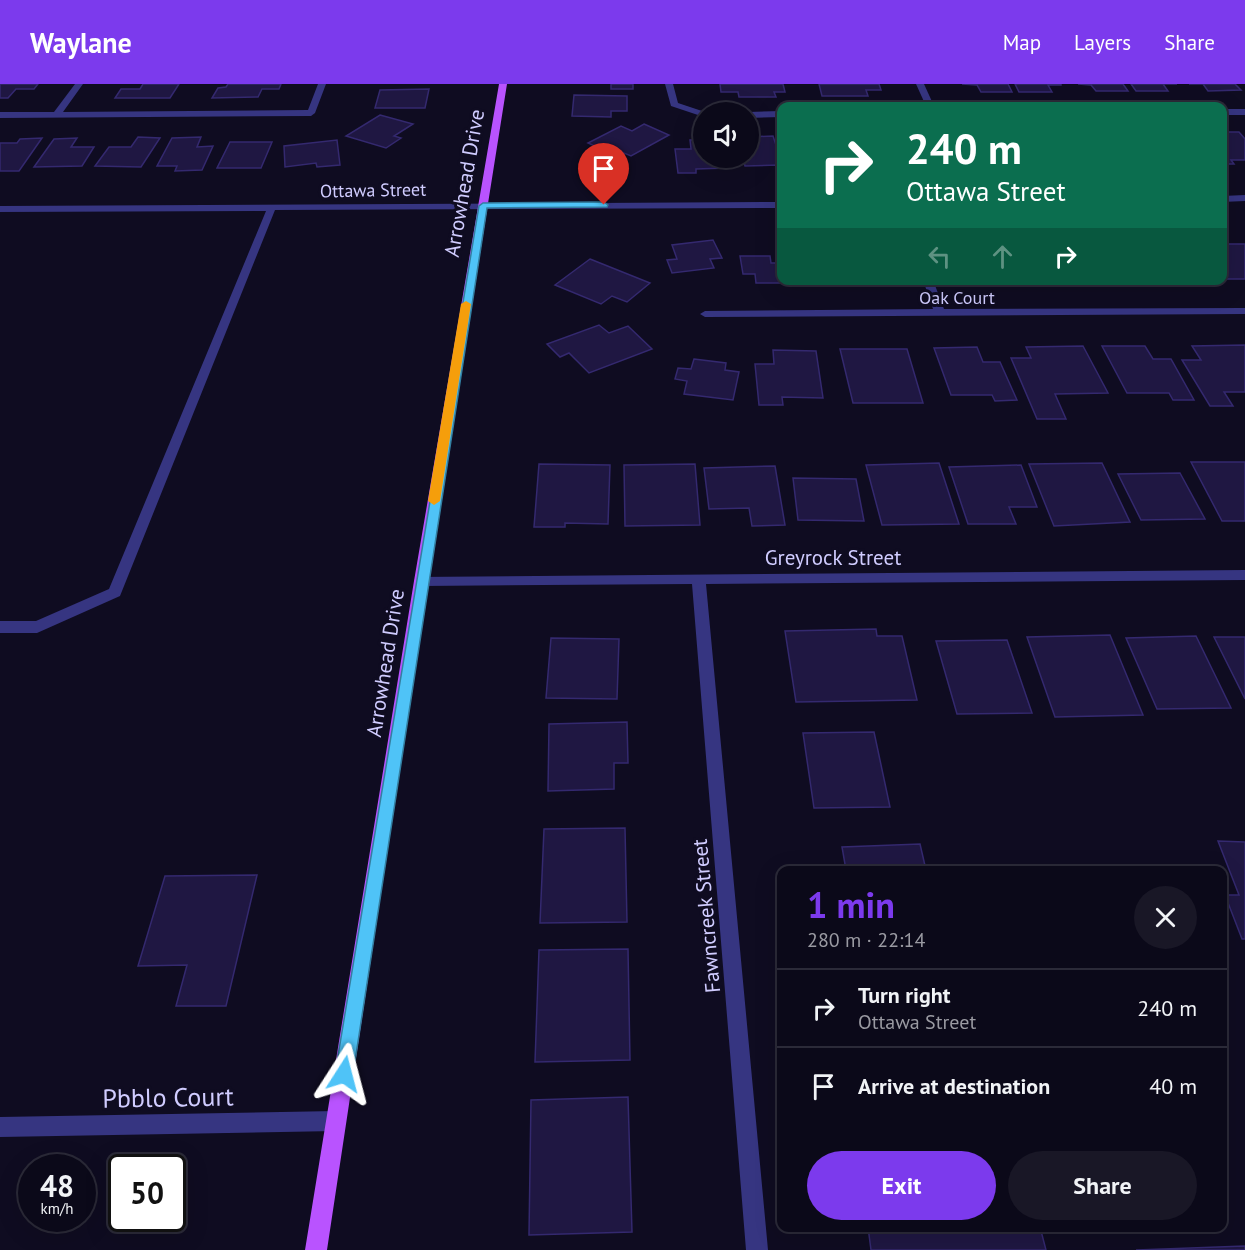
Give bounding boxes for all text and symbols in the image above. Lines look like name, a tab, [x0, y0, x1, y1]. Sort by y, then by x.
text: Waylane	[30, 24, 132, 61]
text: Map	[1003, 29, 1041, 56]
text: Layers	[1074, 29, 1131, 56]
text: Share	[1164, 29, 1215, 56]
map controls	[693, 102, 759, 168]
button: sound	[693, 102, 759, 168]
street label: Arrowhead Drive	[438, 107, 490, 259]
text: 240 m	[906, 121, 1022, 176]
icon: right	[807, 126, 885, 204]
pin	[578, 143, 629, 205]
icon: arrive	[587, 152, 620, 185]
text: Ottawa Street	[906, 174, 1066, 208]
street label: Ottawa Street	[320, 178, 426, 202]
icon: left	[923, 240, 956, 273]
icon: ahead	[986, 240, 1019, 273]
icon: right	[1049, 240, 1082, 273]
street label: Oak Court	[919, 286, 995, 309]
street label: Greyrock Street	[765, 544, 901, 571]
street label: Arrowhead Drive	[360, 587, 410, 739]
street label: Fawncreek Street	[686, 838, 726, 994]
text: 1 min	[807, 881, 895, 928]
button: close	[1134, 886, 1197, 949]
text: 280 m · 22:14	[807, 927, 925, 953]
text: Turn right	[858, 981, 950, 1009]
icon: right	[807, 992, 840, 1025]
text: 240 m	[1137, 994, 1197, 1022]
text: Ottawa Street	[858, 1009, 976, 1035]
position arrow	[312, 1042, 376, 1106]
icon: arrive	[807, 1070, 840, 1103]
text: Arrive at destination	[858, 1072, 1050, 1100]
text: 40 m	[1149, 1072, 1197, 1100]
street label: Pbblo Court	[102, 1079, 234, 1115]
button: Exit	[807, 1151, 996, 1220]
button: Share	[1008, 1151, 1197, 1220]
speed limit sign: 50	[108, 1154, 186, 1232]
text: 48	[40, 1166, 74, 1205]
text: km/h	[41, 1199, 73, 1218]

